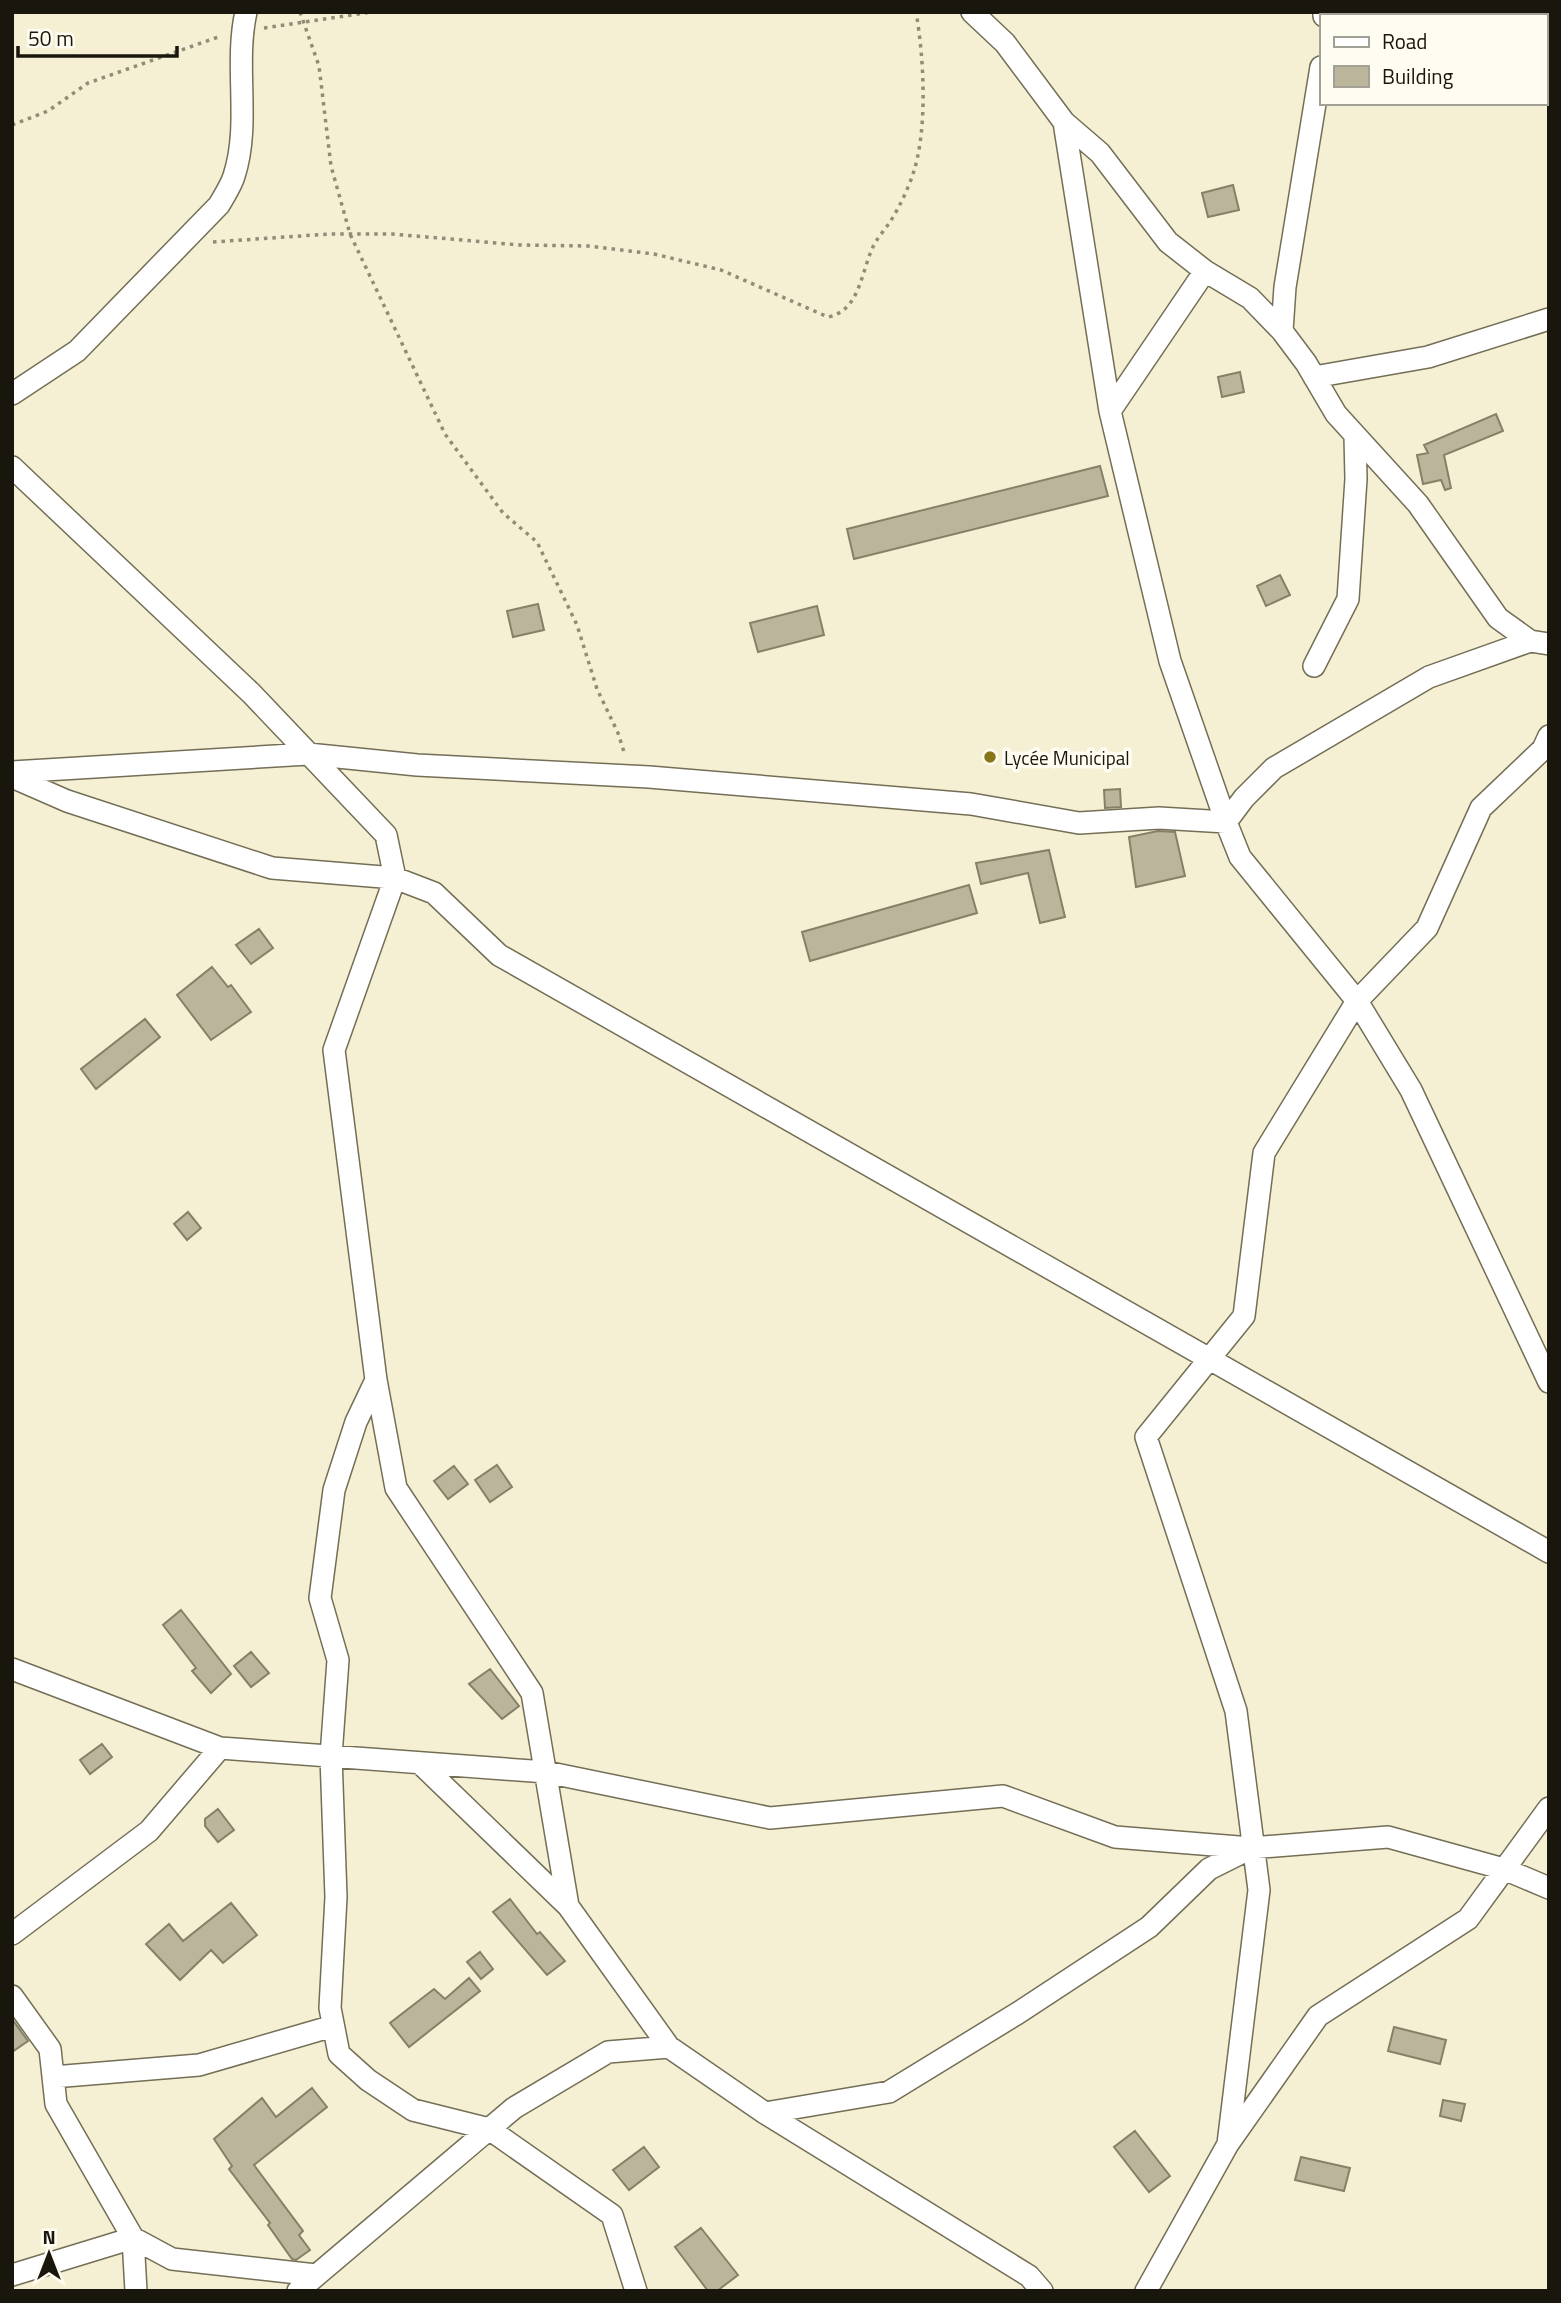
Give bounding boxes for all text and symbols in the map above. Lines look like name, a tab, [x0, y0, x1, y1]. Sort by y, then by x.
scale bar	[18, 14, 177, 58]
legend	[1320, 14, 1547, 105]
text: 50 m	[28, 22, 74, 54]
text: Road	[1382, 25, 1427, 57]
text: Building	[1382, 60, 1454, 92]
place label: Lycée Municipal	[1004, 743, 1130, 772]
marker: Lycée Municipal	[982, 749, 998, 765]
north arrow	[14, 2219, 84, 2289]
text: N	[42, 2222, 56, 2251]

